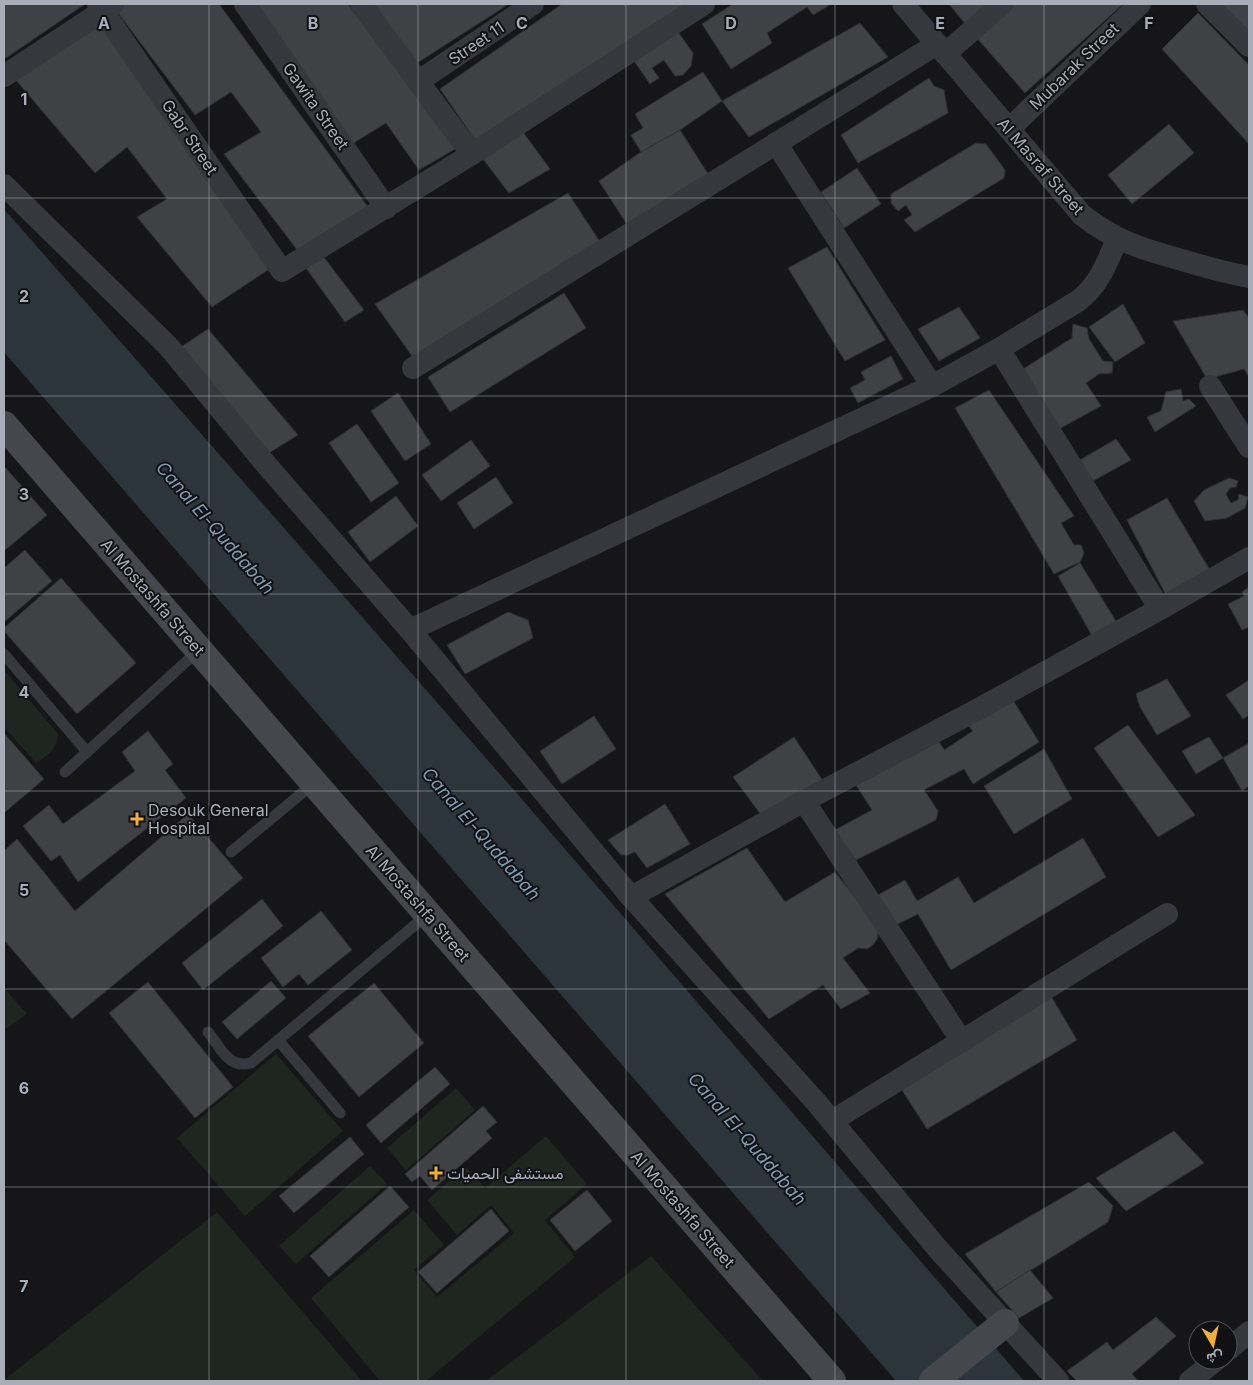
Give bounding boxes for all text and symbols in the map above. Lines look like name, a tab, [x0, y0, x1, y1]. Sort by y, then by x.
text: A	[98, 13, 110, 33]
text: B	[308, 13, 318, 33]
text: C	[516, 13, 528, 33]
text: D	[725, 13, 737, 33]
text: E	[935, 13, 945, 33]
text: F	[1144, 13, 1154, 33]
street label: Street 11	[444, 17, 508, 69]
street label: Mubarak Street	[1025, 18, 1123, 114]
street label: Gawita Street	[279, 59, 353, 153]
text: 1	[21, 89, 27, 109]
street label: Gabr Street	[158, 96, 222, 178]
street label: Al Masraf Street	[993, 113, 1089, 219]
text: 2	[19, 286, 29, 306]
water label: Canal El-Quddabah	[152, 457, 279, 598]
text: 3	[19, 484, 29, 504]
street label: Al Mostashfa Street	[97, 534, 209, 660]
text: 4	[19, 682, 30, 702]
water label: Canal El-Quddabah	[418, 763, 545, 904]
place label: Desouk General Hospital	[148, 800, 269, 838]
marker: Desouk General Hospital	[130, 812, 144, 826]
street label: Al Mostashfa Street	[362, 840, 474, 966]
text: 5	[19, 880, 29, 900]
water label: Canal El-Quddabah	[684, 1068, 811, 1209]
text: 6	[19, 1078, 29, 1098]
street label: Al Mostashfa Street	[627, 1146, 739, 1272]
place label: مستشفى الحميات	[447, 1163, 564, 1184]
marker: مستشفى الحميات	[429, 1166, 443, 1180]
text: 7	[19, 1276, 29, 1296]
north arrow	[1188, 1320, 1238, 1370]
text: ش	[1205, 1348, 1225, 1368]

